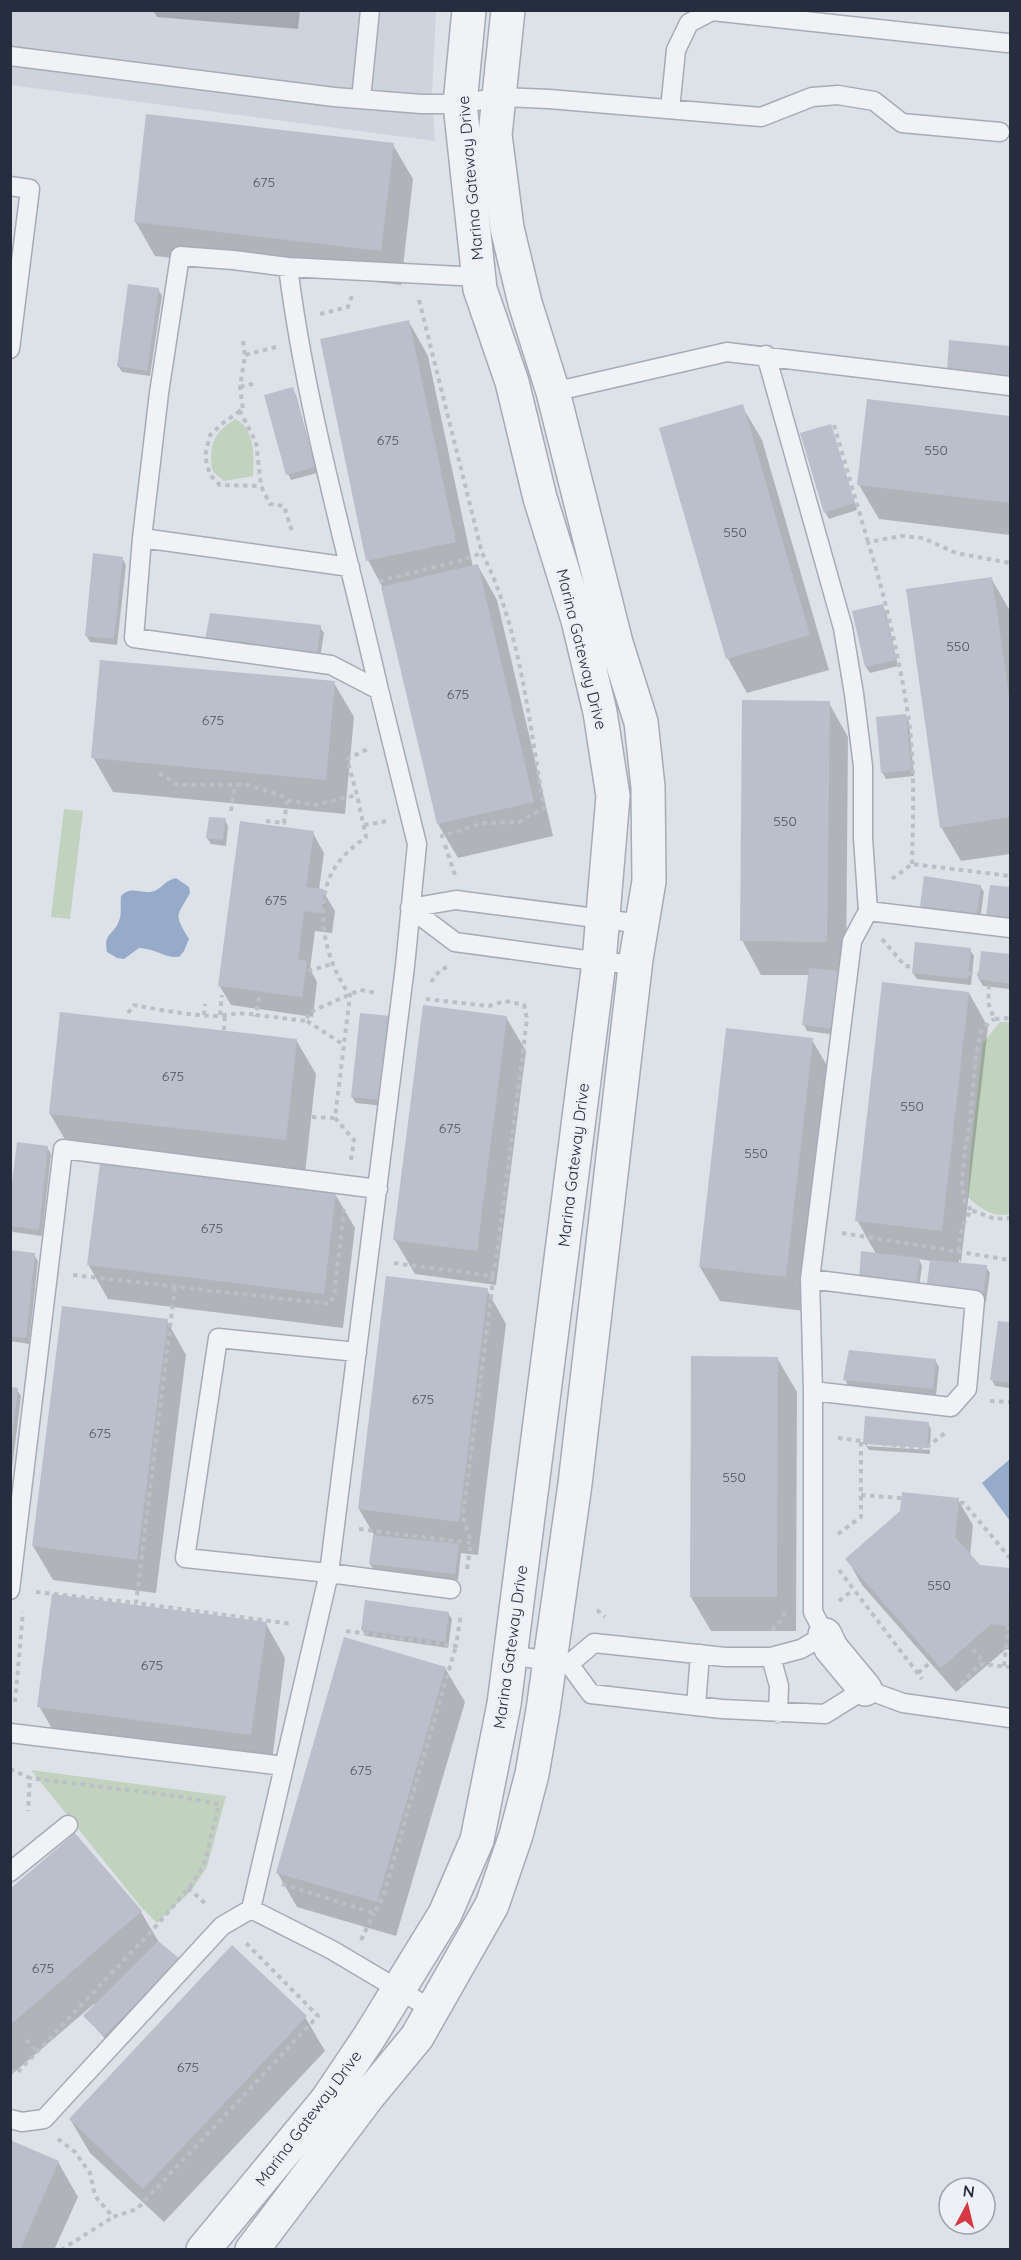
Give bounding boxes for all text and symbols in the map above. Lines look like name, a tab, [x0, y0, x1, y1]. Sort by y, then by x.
street label: Marina Gateway Drive	[453, 95, 487, 261]
house number: 675	[253, 173, 275, 191]
house number: 675	[377, 431, 399, 449]
house number: 550	[924, 441, 948, 459]
house number: 550	[723, 523, 747, 541]
street label: Marina Gateway Drive	[552, 567, 612, 731]
house number: 550	[946, 637, 970, 655]
house number: 675	[447, 685, 469, 703]
house number: 675	[202, 711, 224, 729]
house number: 550	[773, 812, 797, 830]
house number: 675	[265, 891, 287, 909]
house number: 675	[162, 1067, 184, 1085]
street label: Marina Gateway Drive	[553, 1082, 593, 1248]
house number: 550	[900, 1097, 924, 1115]
house number: 675	[439, 1119, 461, 1137]
house number: 550	[744, 1144, 768, 1162]
house number: 675	[201, 1219, 223, 1237]
house number: 675	[412, 1390, 434, 1408]
house number: 675	[89, 1424, 111, 1442]
house number: 550	[722, 1468, 746, 1486]
street label: Marina Gateway Drive	[489, 1564, 531, 1730]
house number: 550	[927, 1576, 951, 1594]
house number: 675	[141, 1656, 163, 1674]
house number: 675	[350, 1761, 372, 1779]
house number: 675	[32, 1959, 54, 1977]
street label: Marina Gateway Drive	[250, 2046, 366, 2190]
house number: 675	[177, 2058, 199, 2076]
north arrow	[937, 2176, 997, 2236]
text: N	[962, 2180, 976, 2202]

